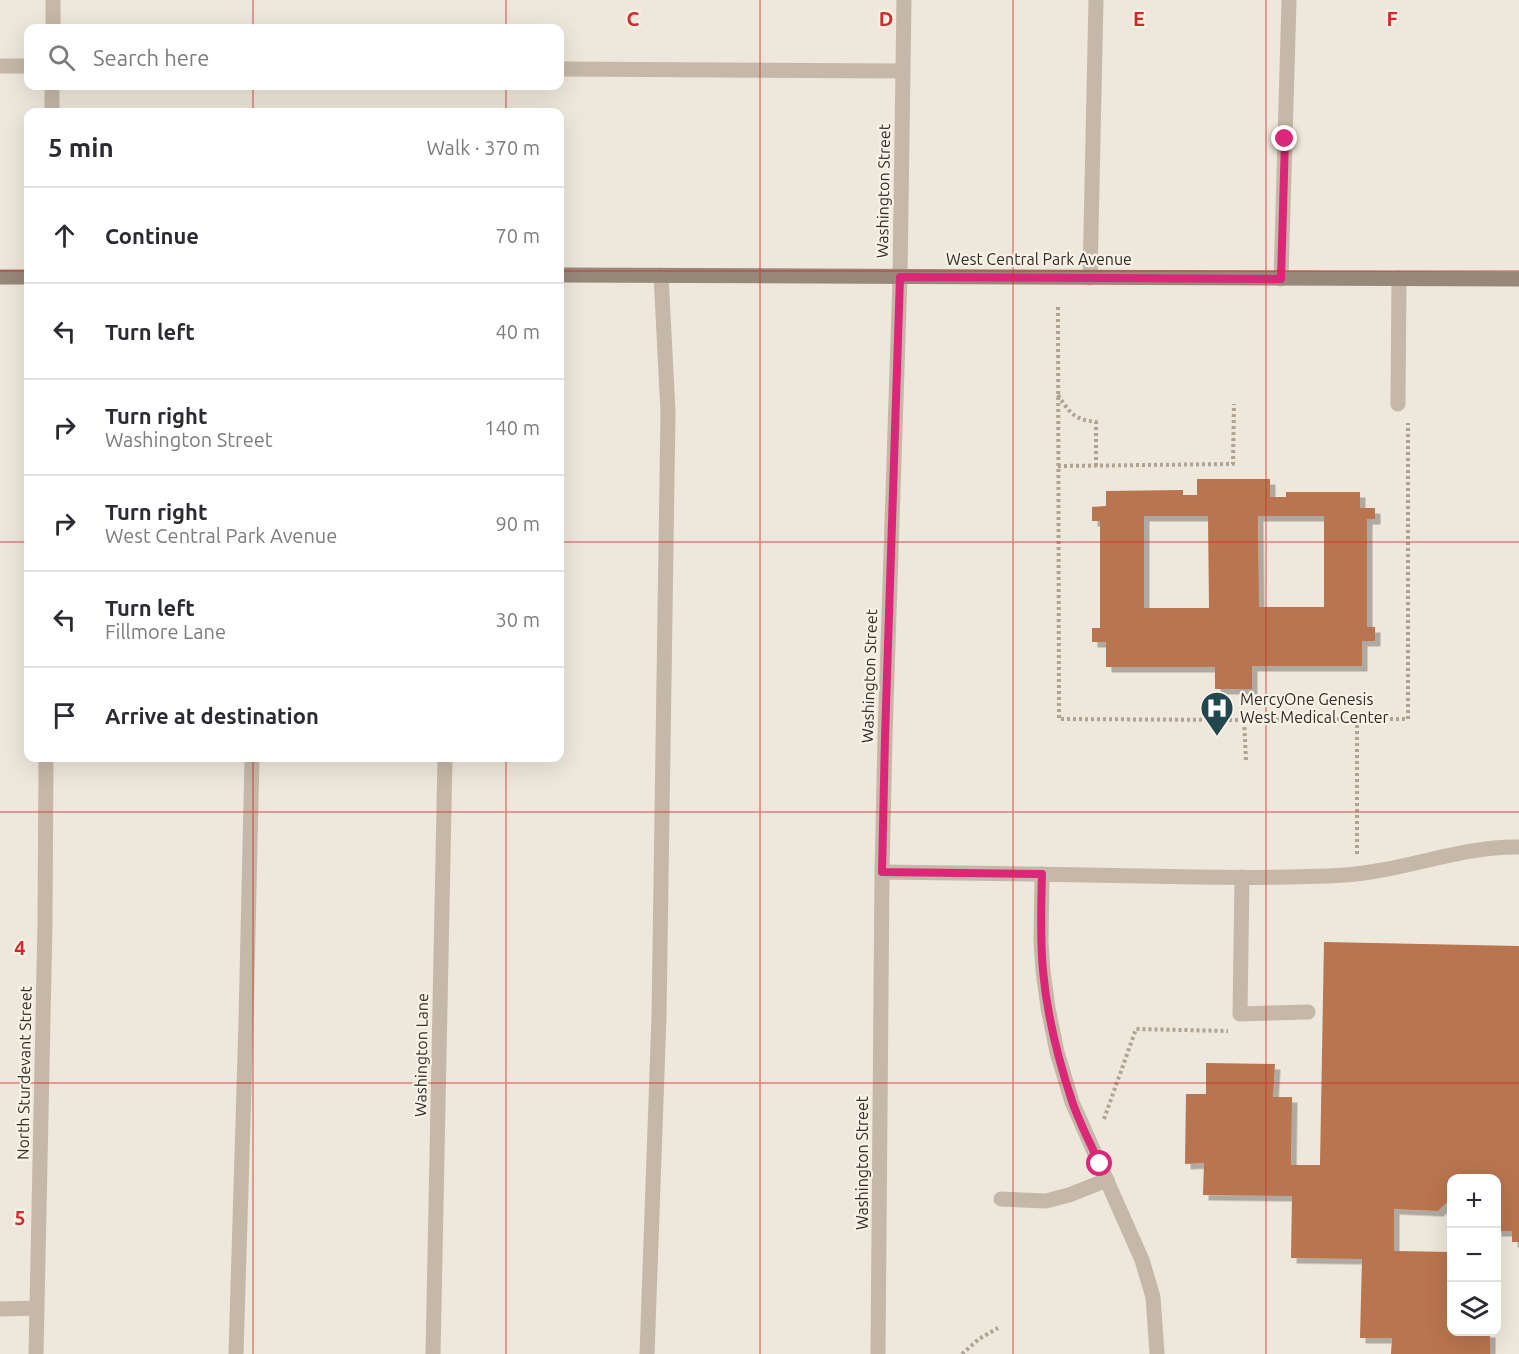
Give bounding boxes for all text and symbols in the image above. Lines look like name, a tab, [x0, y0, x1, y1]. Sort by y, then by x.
text: C	[627, 7, 640, 30]
text: D	[879, 7, 893, 30]
text: E	[1133, 7, 1145, 30]
text: F	[1386, 7, 1398, 30]
search box	[24, 24, 564, 90]
icon: search	[45, 41, 78, 74]
text: Search here	[93, 45, 209, 70]
street label: Washington Street	[873, 123, 893, 258]
route end	[1271, 125, 1297, 151]
text: 5 min	[48, 133, 114, 162]
text: Walk · 370 m	[427, 136, 540, 159]
icon: ahead	[48, 219, 81, 252]
text: Continue	[105, 223, 199, 248]
text: 70 m	[496, 224, 540, 247]
street label: West Central Park Avenue	[946, 250, 1132, 268]
icon: left	[48, 315, 81, 348]
text: Turn left	[105, 319, 195, 344]
text: 40 m	[496, 320, 540, 343]
text: Turn right	[105, 403, 207, 428]
icon: right	[48, 411, 81, 444]
text: 140 m	[484, 416, 540, 439]
text: Washington Street	[105, 428, 273, 451]
text: Turn right	[105, 499, 207, 524]
icon: right	[48, 507, 81, 540]
text: 90 m	[496, 512, 540, 535]
text: West Central Park Avenue	[105, 524, 337, 547]
text: Turn left	[105, 595, 195, 620]
icon: left	[48, 603, 81, 636]
text: 30 m	[496, 608, 540, 631]
street label: Washington Street	[858, 608, 880, 743]
text: Fillmore Lane	[105, 620, 226, 643]
hospital icon: MercyOne Genesis West Medical Center	[1199, 690, 1235, 737]
place label: MercyOne Genesis West Medical Center	[1240, 690, 1389, 726]
icon: arrive	[48, 699, 81, 732]
text: Arrive at destination	[105, 703, 319, 728]
text: 4	[14, 936, 26, 959]
street label: North Sturdevant Street	[13, 985, 35, 1160]
street label: Washington Lane	[411, 993, 431, 1117]
street label: Washington Street	[853, 1095, 871, 1230]
route start	[1086, 1150, 1112, 1176]
map controls	[1447, 1174, 1501, 1336]
button: +	[1447, 1174, 1501, 1228]
text: 5	[14, 1206, 26, 1229]
button: −	[1447, 1228, 1501, 1282]
button: layers	[1447, 1282, 1501, 1336]

